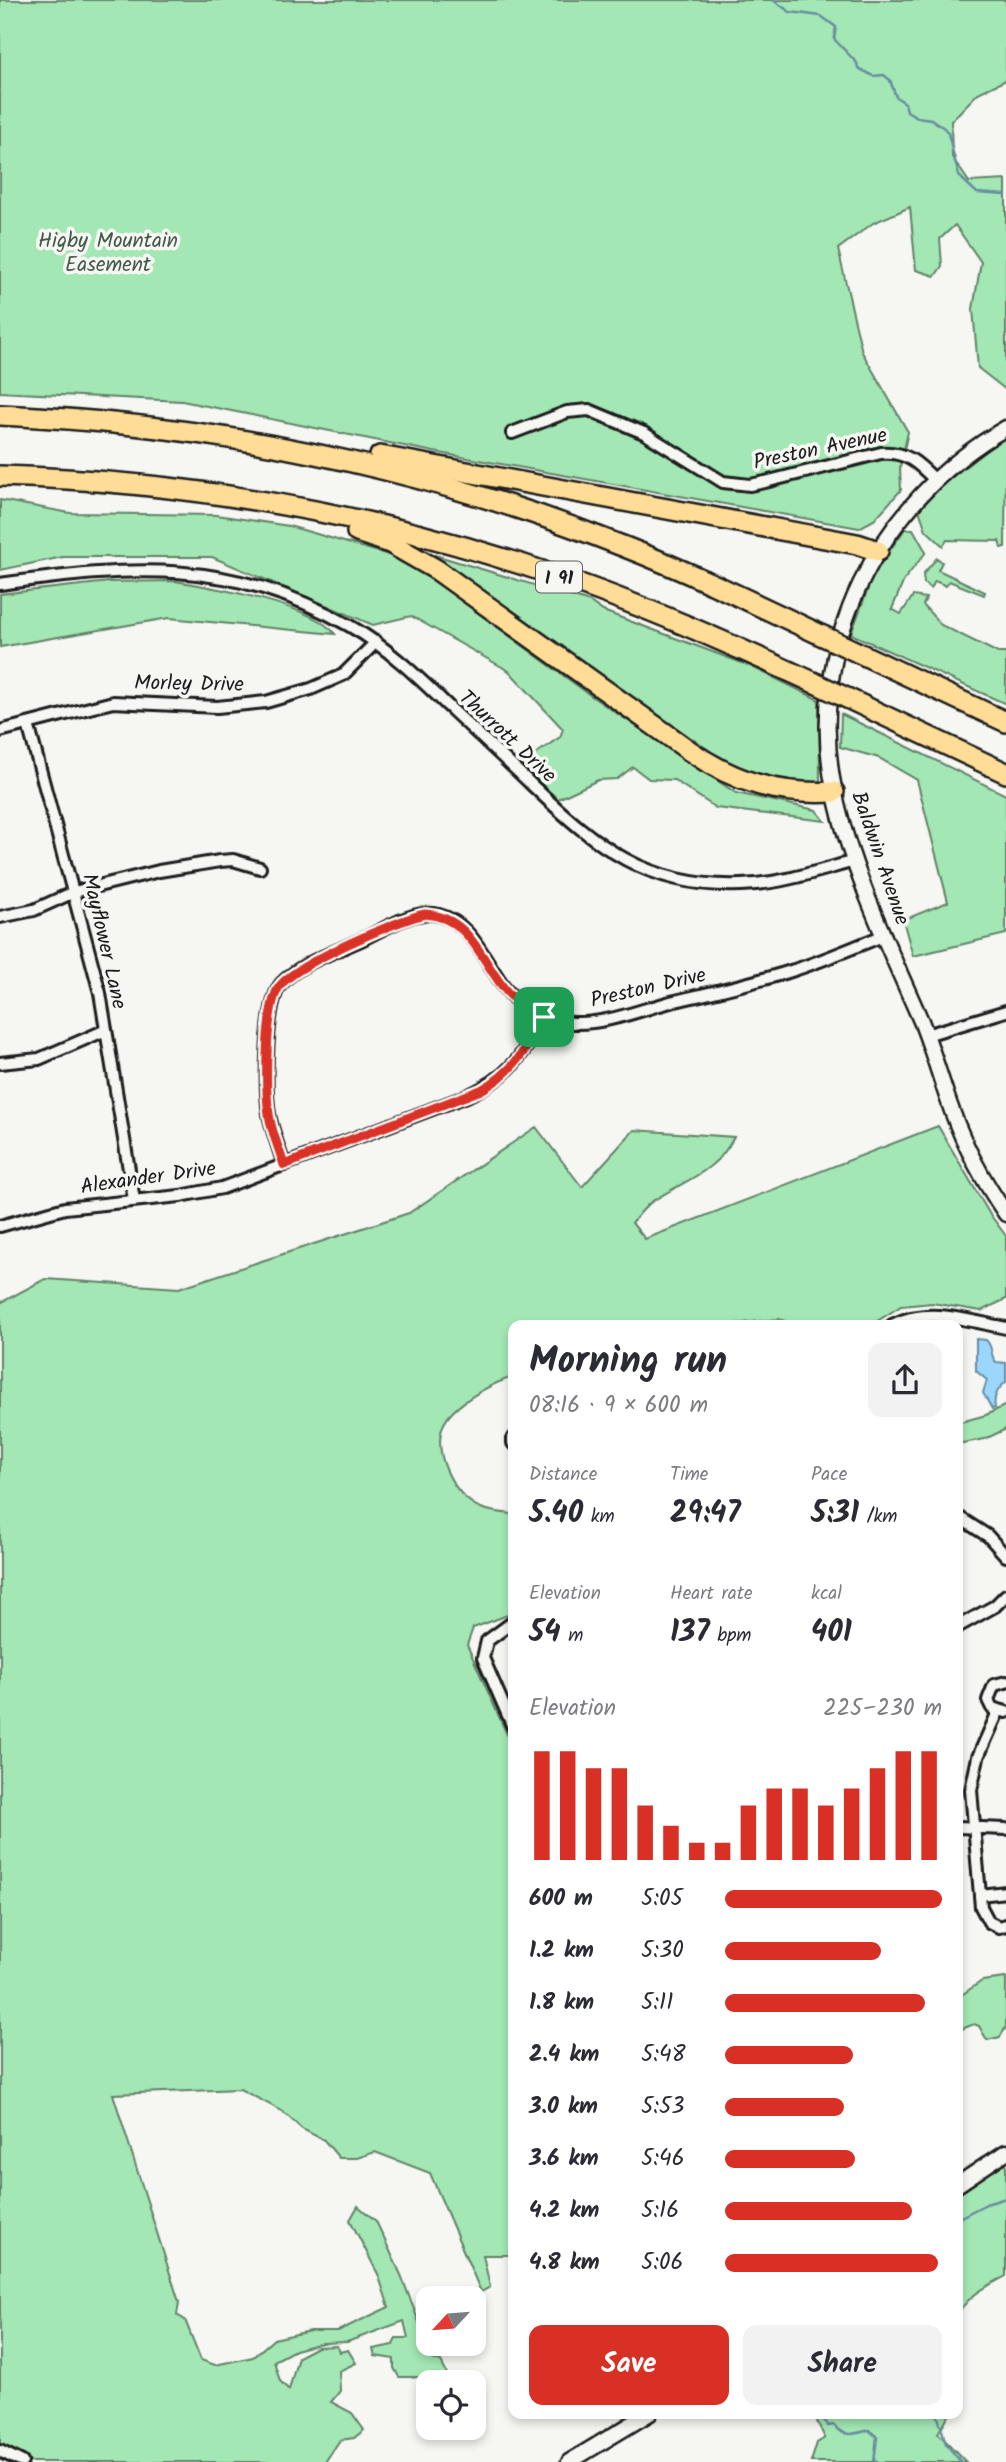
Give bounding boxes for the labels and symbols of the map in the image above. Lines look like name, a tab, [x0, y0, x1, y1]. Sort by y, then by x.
park label: Higby Mountain Easement	[38, 225, 178, 282]
street label: Preston Avenue	[750, 419, 891, 480]
road number: I 91	[536, 562, 582, 592]
street label: Morley Drive	[134, 667, 245, 702]
street label: Thurrott Drive	[450, 683, 564, 792]
street label: Baldwin Avenue	[841, 787, 918, 930]
street label: Mayflower Lane	[72, 870, 135, 1013]
street label: Preston Drive	[587, 959, 710, 1018]
pin	[514, 987, 574, 1047]
street label: Alexander Drive	[78, 1153, 219, 1204]
north arrow	[416, 2286, 486, 2356]

